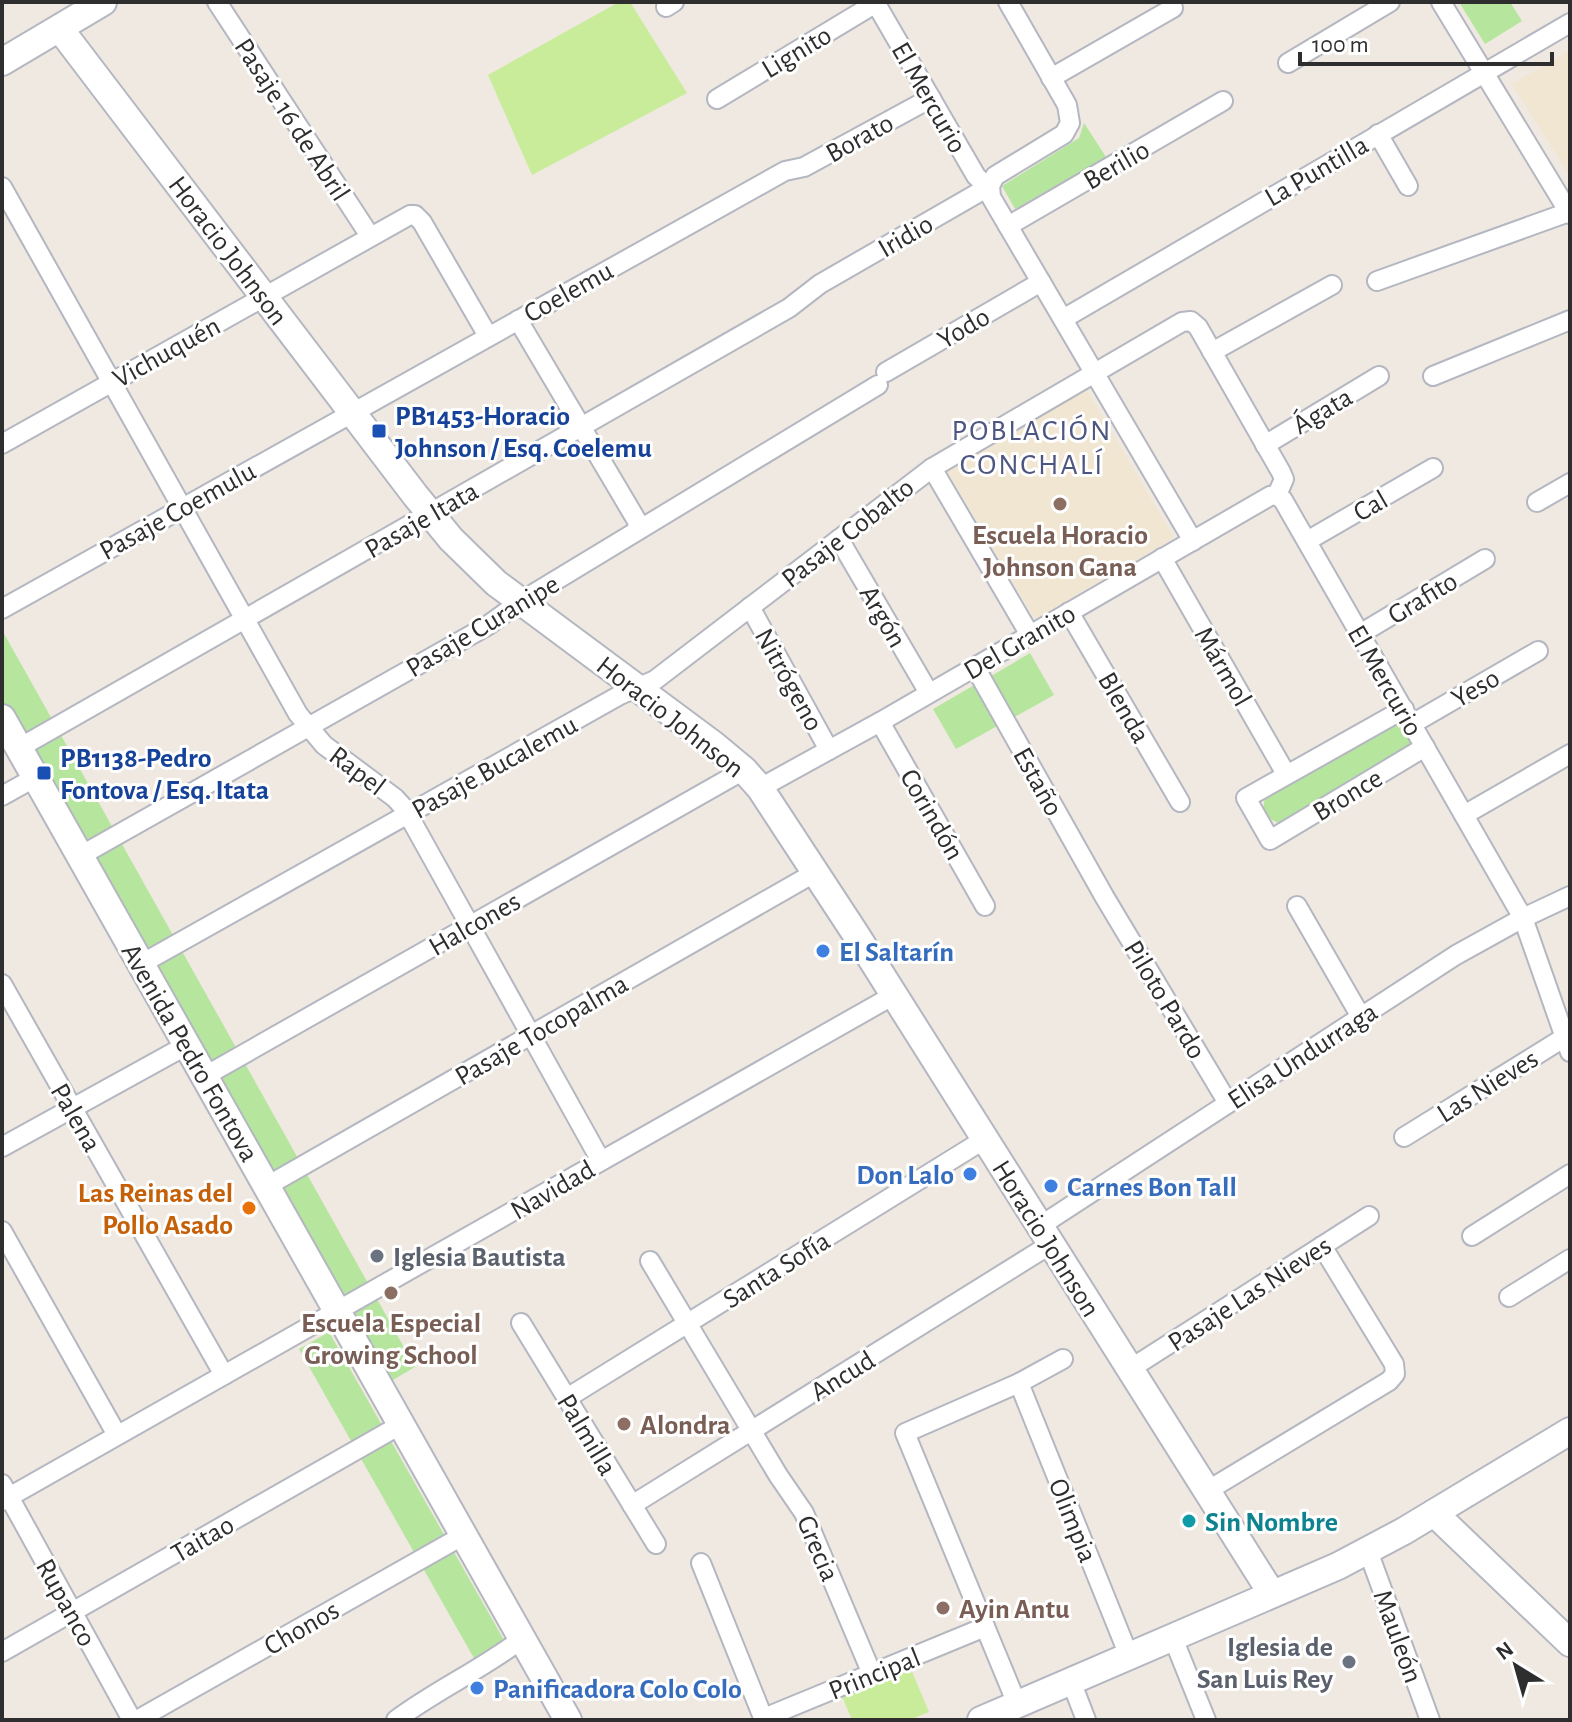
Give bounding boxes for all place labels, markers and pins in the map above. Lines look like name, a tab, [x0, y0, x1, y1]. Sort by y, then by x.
place label: PB1453-Horacio Johnson / Esq. Coelemu	[395, 403, 652, 463]
marker: PB1453-Horacio Johnson / Esq. Coelemu	[370, 422, 388, 440]
marker: Escuela Horacio Johnson Gana	[1051, 495, 1069, 513]
place label: Escuela Horacio Johnson Gana	[972, 522, 1148, 582]
place label: PB1138-Pedro Fontova / Esq. Itata	[60, 745, 269, 805]
marker: PB1138-Pedro Fontova / Esq. Itata	[35, 764, 53, 782]
place label: El Saltarín	[839, 939, 954, 967]
marker: El Saltarín	[814, 942, 832, 960]
place label: Don Lalo	[856, 1162, 954, 1190]
marker: Don Lalo	[961, 1165, 979, 1183]
place label: Carnes Bon Tall	[1067, 1174, 1237, 1202]
marker: Carnes Bon Tall	[1042, 1177, 1060, 1195]
place label: Las Reinas del Pollo Asado	[78, 1180, 233, 1240]
marker: Las Reinas del Pollo Asado	[240, 1199, 258, 1217]
place label: Iglesia Bautista	[393, 1244, 566, 1272]
marker: Iglesia Bautista	[368, 1247, 386, 1265]
marker: Escuela Especial Growing School	[382, 1284, 400, 1302]
place label: Escuela Especial Growing School	[301, 1310, 481, 1370]
place label: Alondra	[640, 1412, 731, 1440]
marker: Alondra	[615, 1415, 633, 1433]
place label: Sin Nombre	[1205, 1509, 1338, 1537]
marker: Sin Nombre	[1180, 1512, 1198, 1530]
place label: Ayin Antu	[959, 1596, 1070, 1624]
marker: Ayin Antu	[934, 1599, 952, 1617]
place label: Iglesia de San Luis Rey	[1197, 1634, 1333, 1694]
marker: Iglesia de San Luis Rey	[1340, 1653, 1358, 1671]
place label: Panificadora Colo Colo	[493, 1676, 742, 1704]
marker: Panificadora Colo Colo	[468, 1679, 486, 1697]

